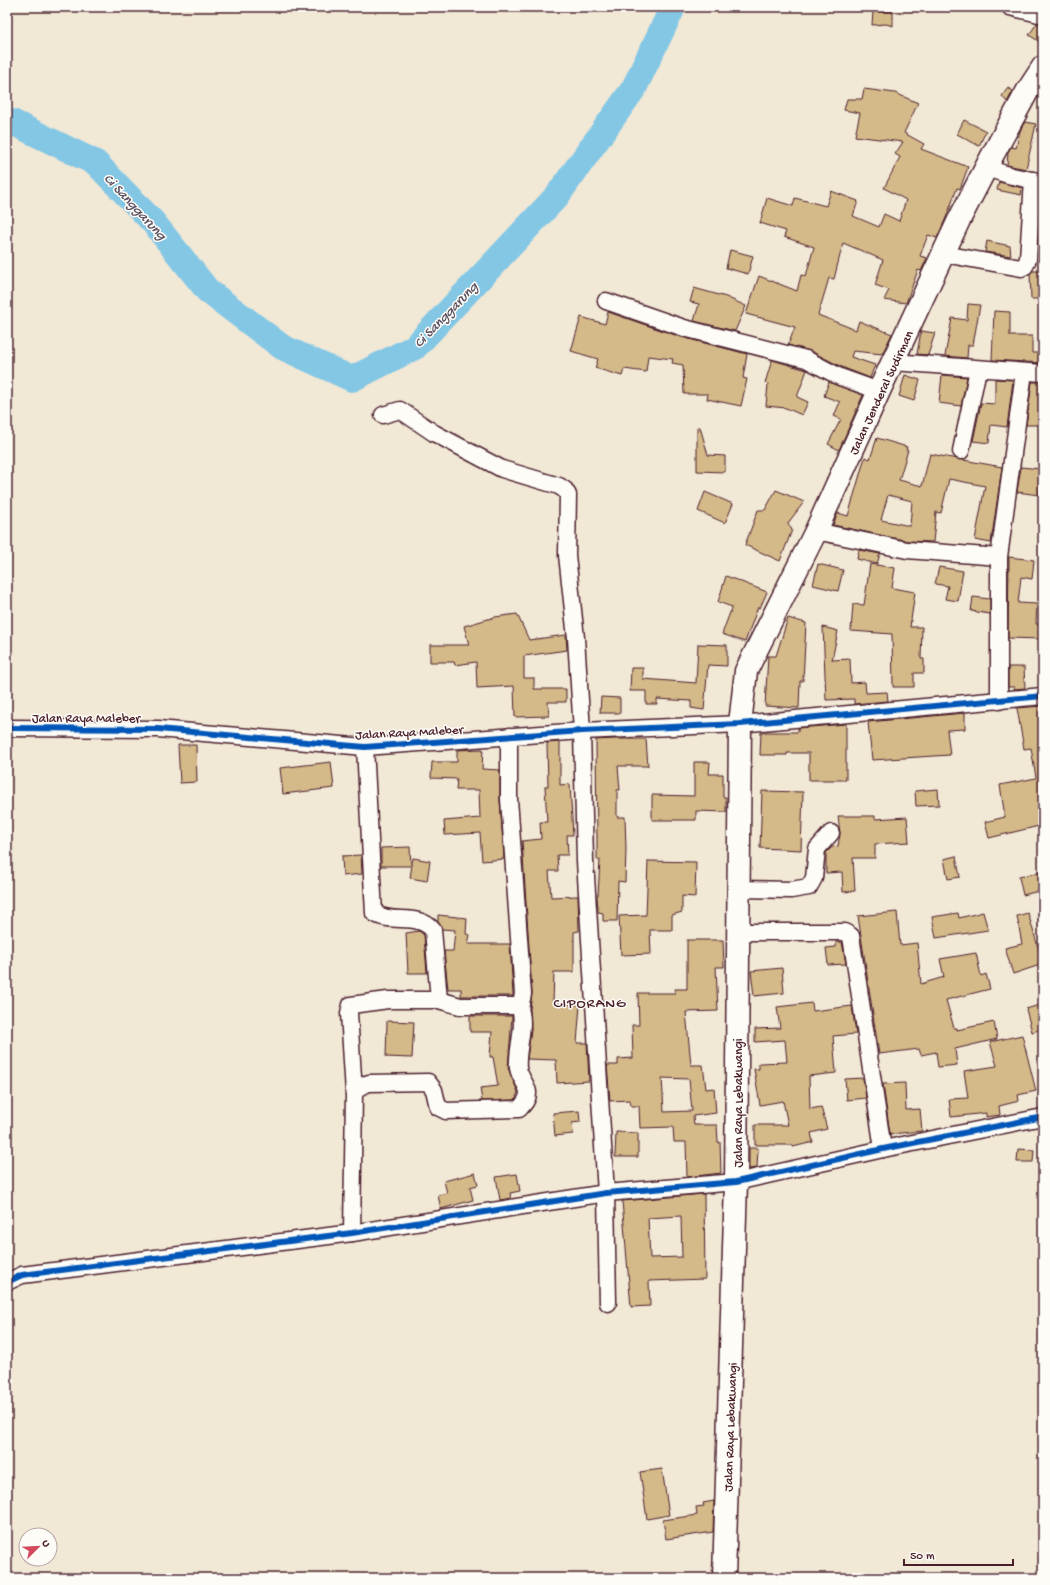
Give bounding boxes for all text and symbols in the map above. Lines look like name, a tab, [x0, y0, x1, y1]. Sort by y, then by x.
water label: Ci Sanggarung	[99, 171, 170, 245]
water label: Ci Sanggarung	[411, 279, 483, 352]
street label: Jalan Jenderal Sudirman	[847, 328, 918, 457]
street label: Jalan Raya Maleber	[32, 712, 141, 727]
street label: Jalan Raya Maleber	[355, 723, 465, 744]
district label: CIPORANG	[553, 995, 627, 1013]
street label: Jalan Raya Lebakwangi	[732, 1038, 747, 1168]
street label: Jalan Raya Lebakwangi	[722, 1362, 741, 1492]
north arrow	[18, 1527, 58, 1567]
text: U	[39, 1538, 52, 1550]
scale bar	[904, 1541, 1013, 1567]
text: 50 m	[910, 1550, 935, 1564]

